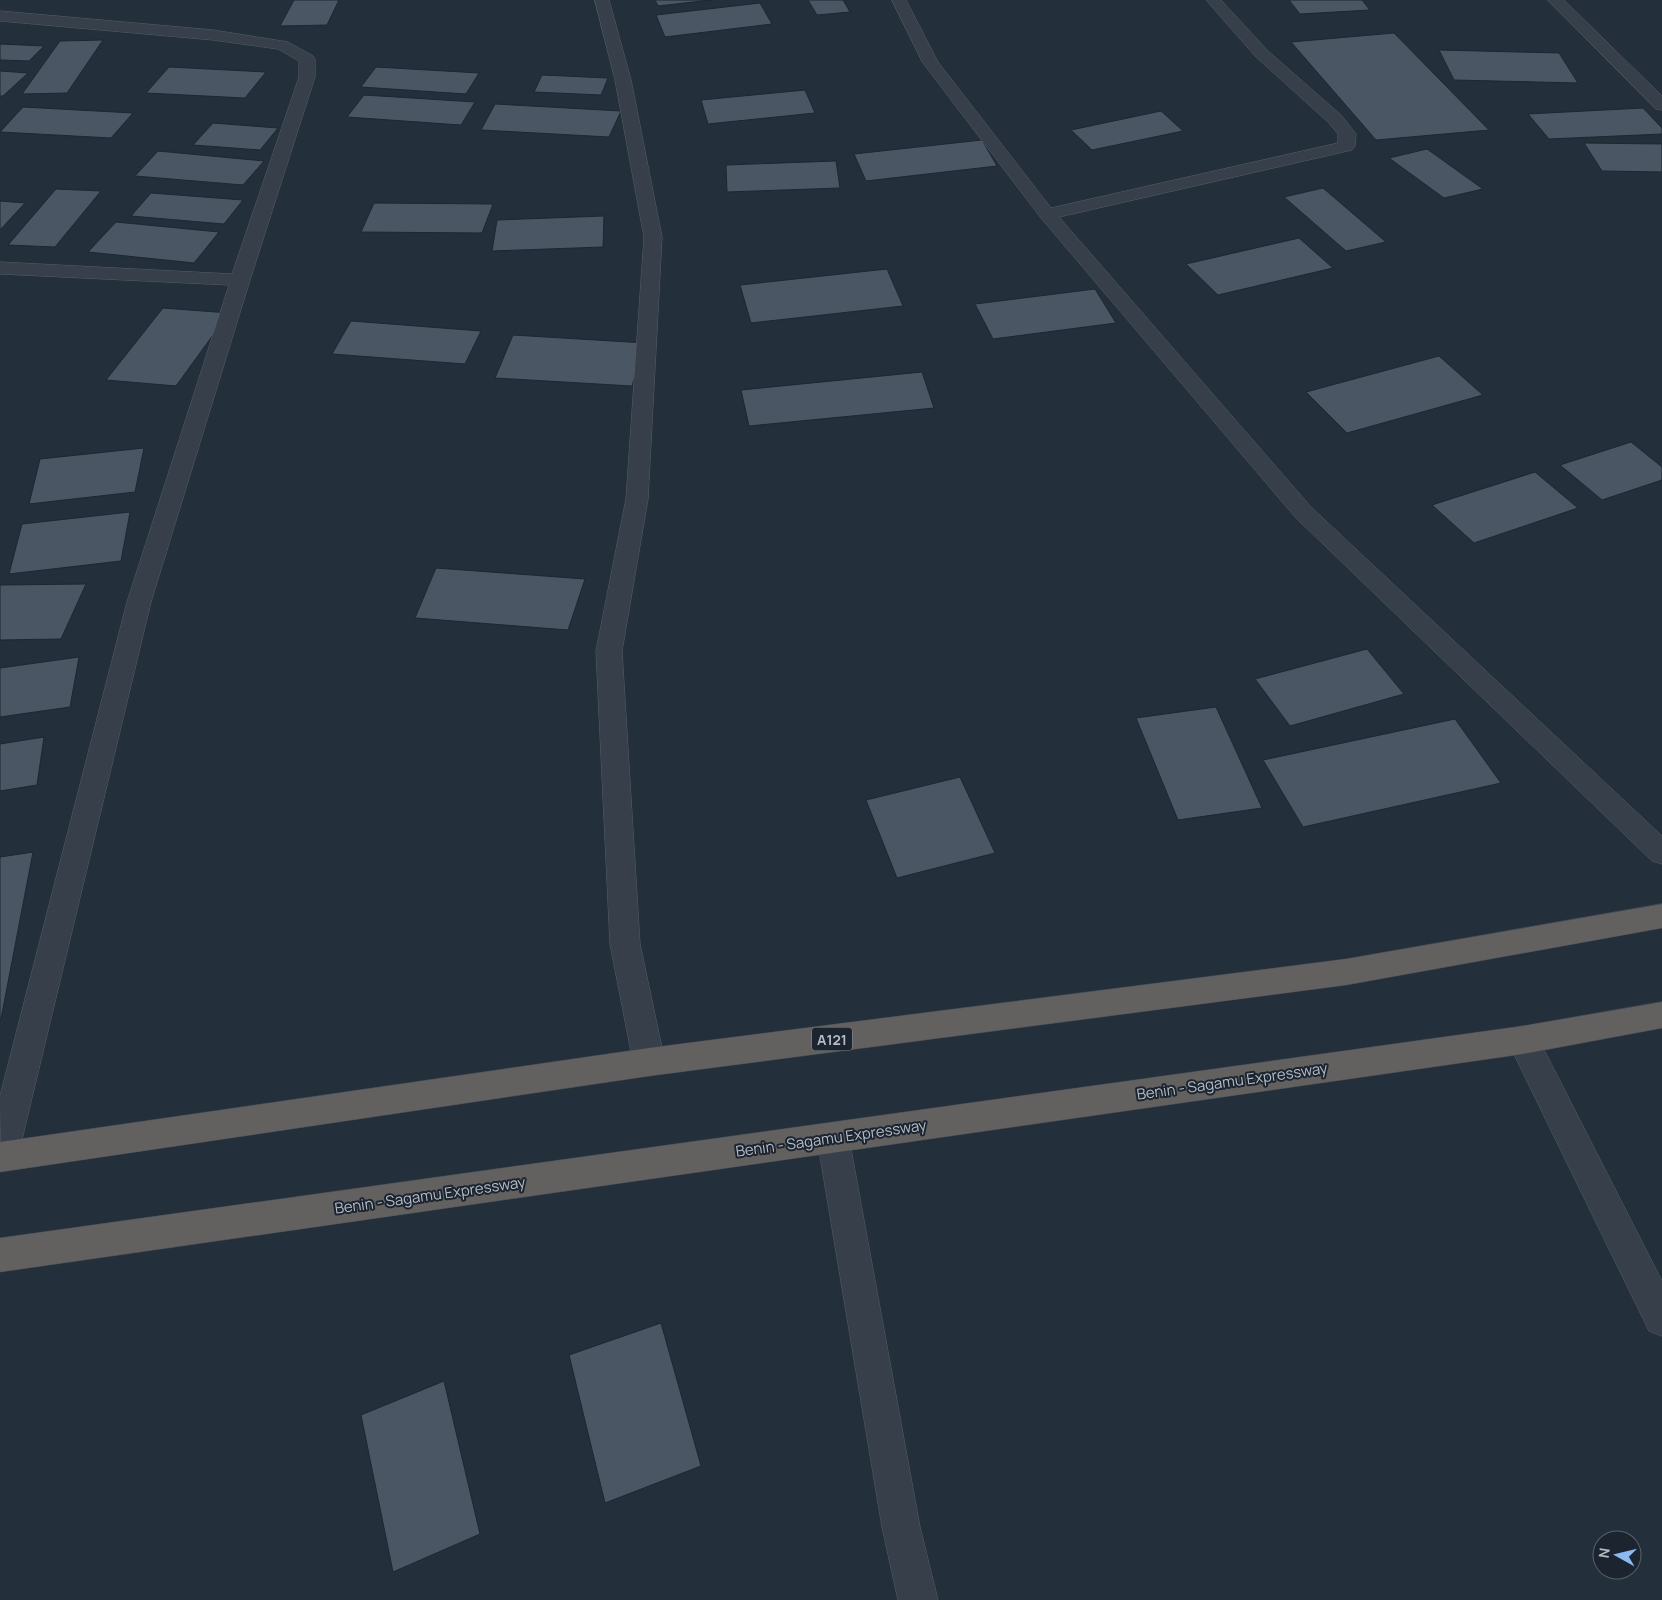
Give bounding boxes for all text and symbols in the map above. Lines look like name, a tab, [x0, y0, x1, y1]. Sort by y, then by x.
road number: A121	[812, 1028, 852, 1050]
street label: Benin - Sagamu Expressway	[1135, 1057, 1329, 1105]
street label: Benin - Sagamu Expressway	[734, 1114, 928, 1162]
street label: Benin - Sagamu Expressway	[333, 1171, 527, 1219]
north arrow	[1592, 1530, 1642, 1580]
text: N	[1594, 1547, 1614, 1559]

